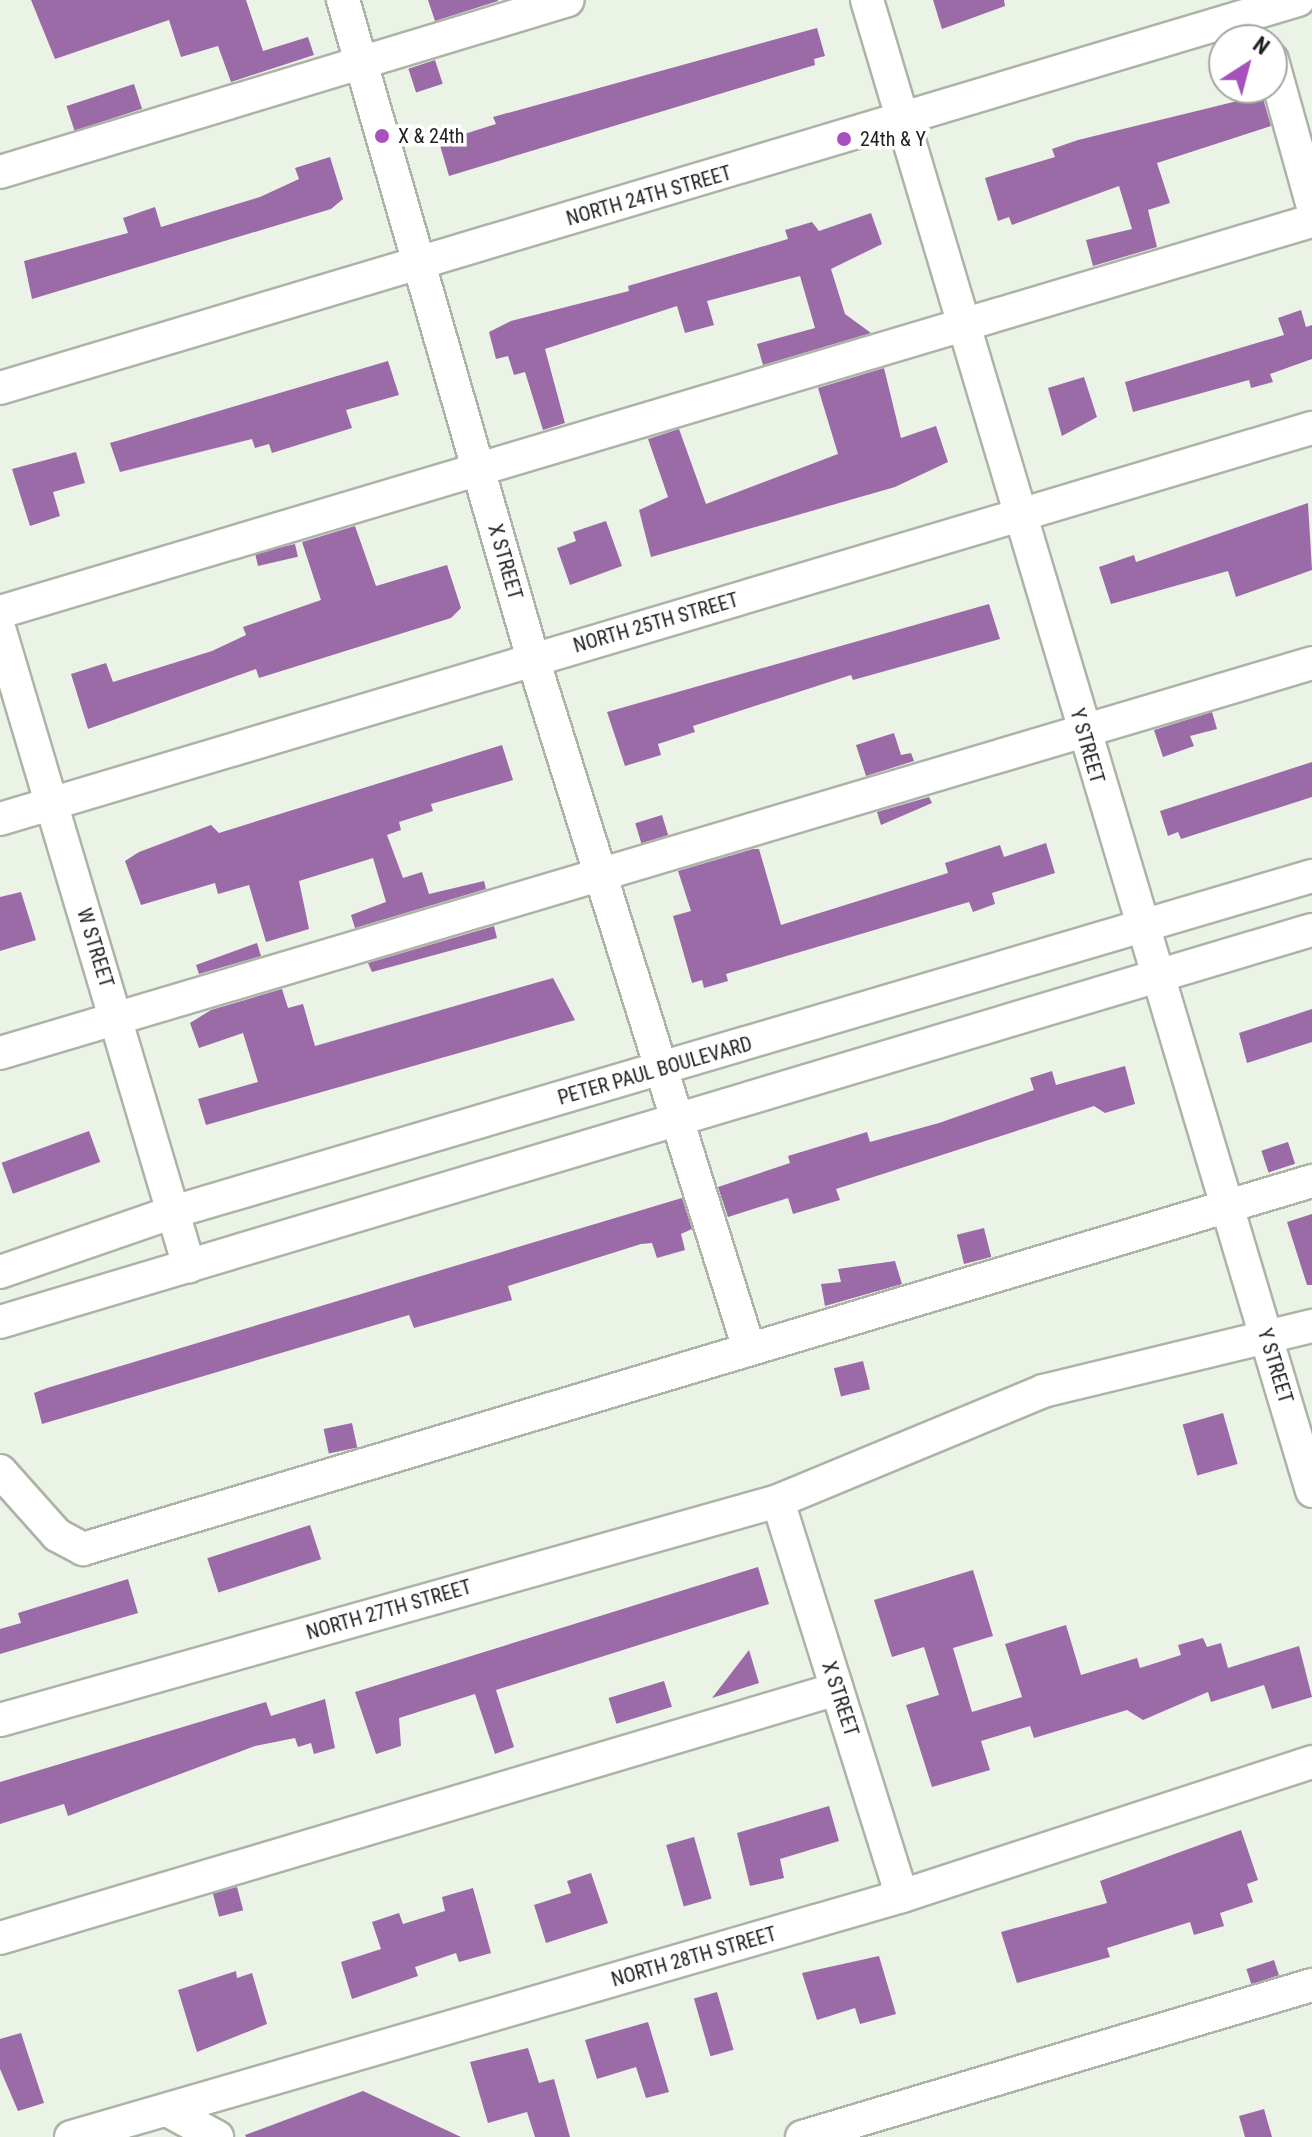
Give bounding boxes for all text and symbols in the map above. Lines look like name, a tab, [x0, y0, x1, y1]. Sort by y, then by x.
north arrow	[1208, 24, 1288, 104]
text: N	[1248, 32, 1274, 60]
place label: X & 24th	[398, 124, 464, 148]
marker: X & 24th	[373, 127, 391, 145]
place label: 24th & Y	[860, 127, 926, 151]
marker: 24th & Y	[835, 130, 853, 148]
street label: NORTH 24TH STREET	[564, 161, 734, 231]
street label: X STREET	[483, 521, 527, 603]
street label: NORTH 25TH STREET	[571, 588, 741, 658]
street label: Y STREET	[1065, 706, 1109, 786]
street label: W STREET	[72, 905, 118, 991]
street label: PETER PAUL BOULEVARD	[555, 1032, 755, 1110]
street label: Y STREET	[1252, 1326, 1298, 1406]
street label: NORTH 27TH STREET	[304, 1575, 474, 1645]
street label: X STREET	[817, 1658, 863, 1740]
street label: NORTH 28TH STREET	[609, 1922, 779, 1992]

